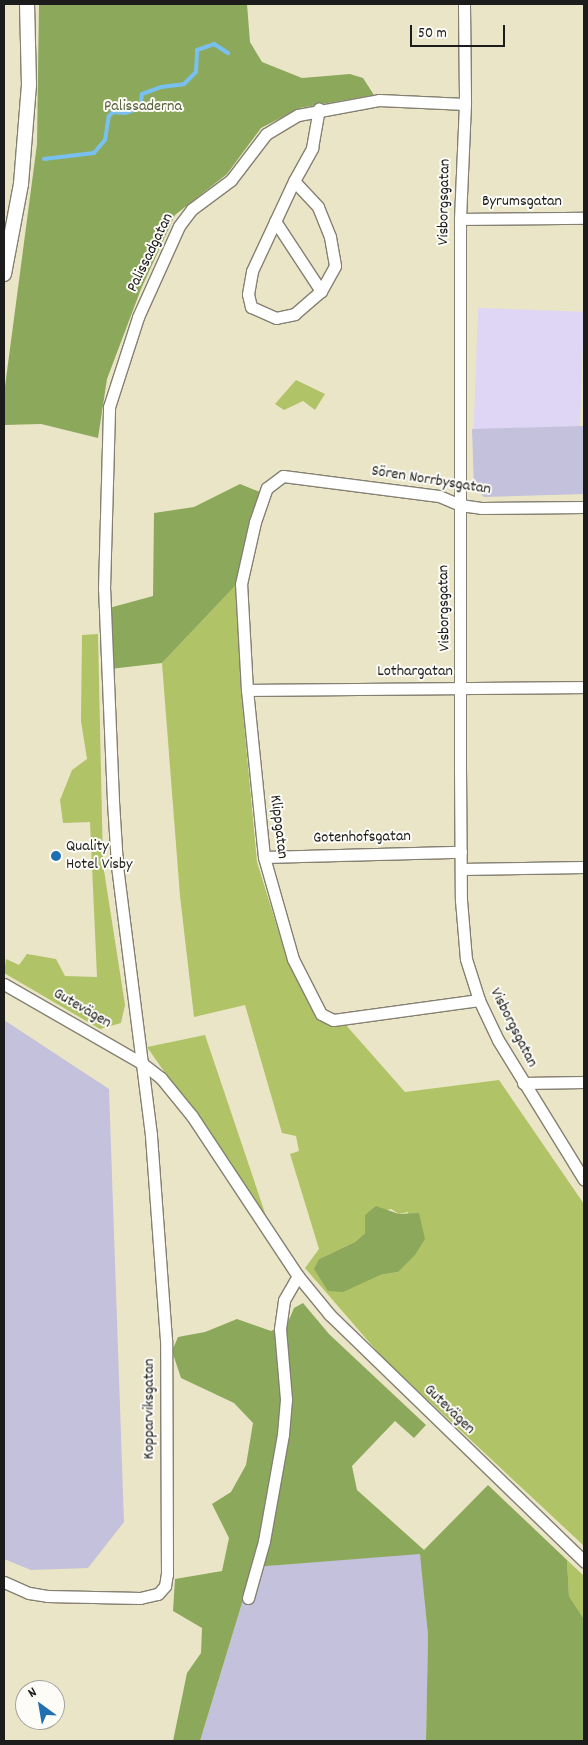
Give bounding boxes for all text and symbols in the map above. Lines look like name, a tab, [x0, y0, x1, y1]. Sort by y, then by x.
scale bar	[413, 15, 508, 47]
text: 50 m	[418, 23, 447, 45]
park label: Palissaderna	[104, 97, 182, 117]
street label: Visborgsgatan	[435, 159, 455, 245]
street label: Byrumsgatan	[482, 192, 562, 212]
street label: Palissadgatan	[124, 210, 178, 296]
street label: Sören Norrbysgatan	[370, 462, 492, 500]
street label: Visborgsgatan	[435, 565, 455, 651]
street label: Lothargatan	[377, 662, 453, 682]
street label: Klippgatan	[265, 794, 291, 860]
street label: Gotenhofsgatan	[313, 828, 411, 848]
place label: Quality Hotel Visby	[66, 837, 132, 875]
marker: Quality Hotel Visby	[50, 850, 62, 862]
street label: Gutevägen	[49, 985, 115, 1033]
street label: Visborgsgatan	[485, 985, 541, 1071]
street label: Kopparviksgatan	[140, 1359, 160, 1459]
street label: Gutevägen	[419, 1381, 479, 1439]
north arrow	[15, 1680, 65, 1730]
text: N	[24, 1683, 41, 1703]

